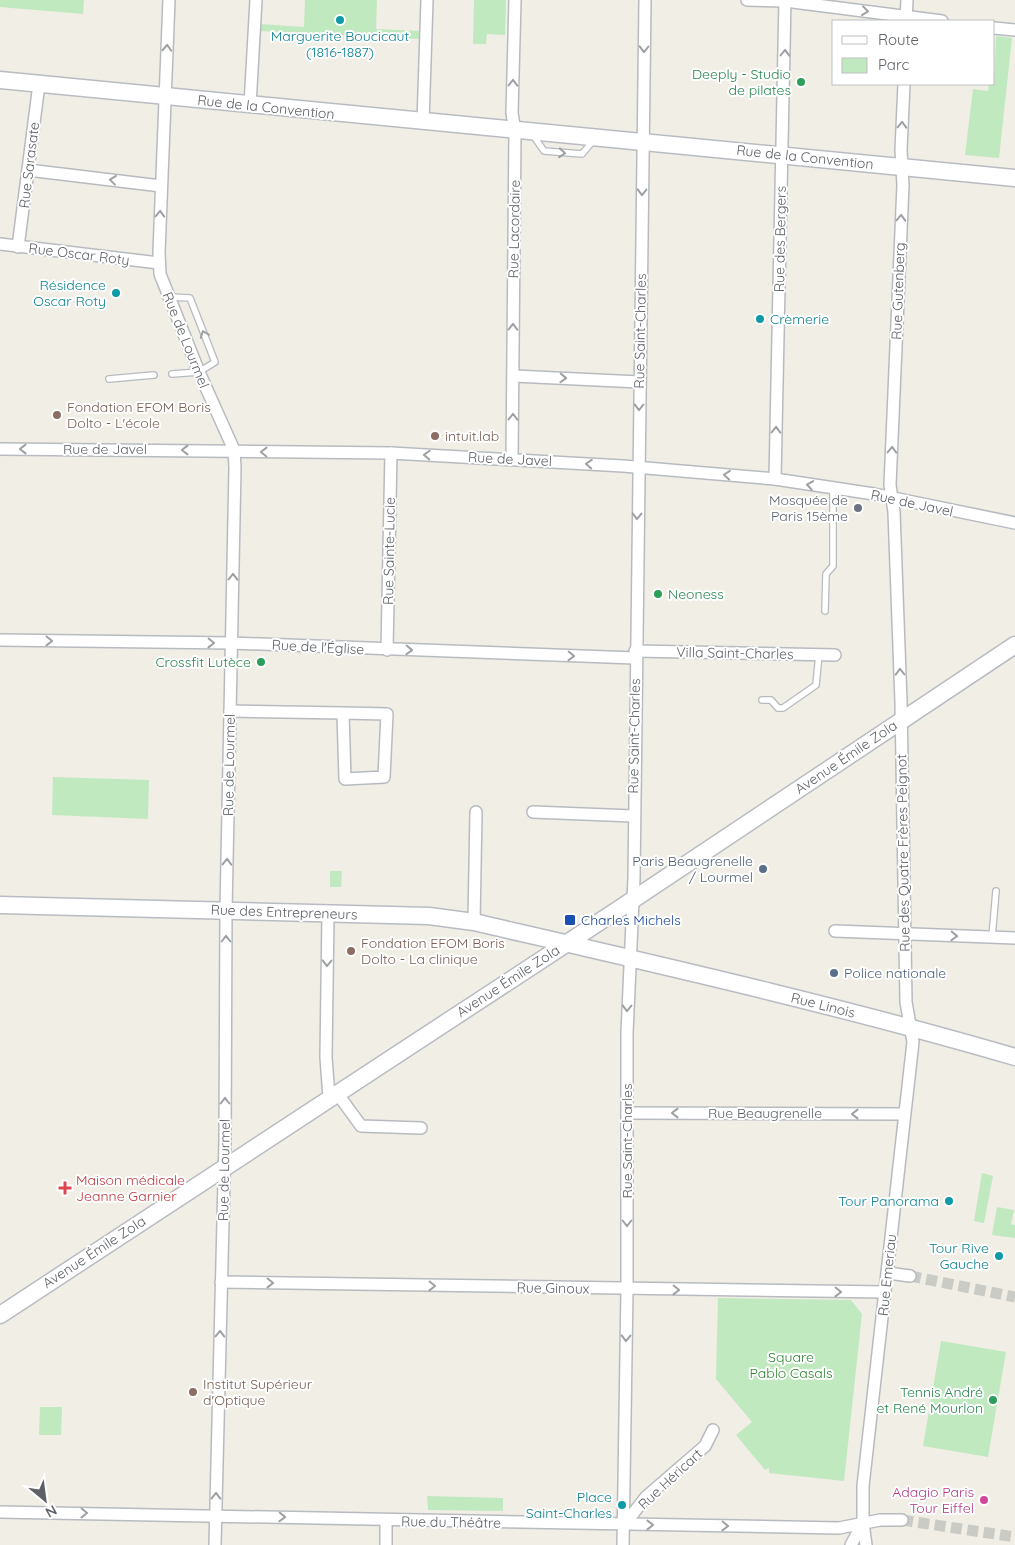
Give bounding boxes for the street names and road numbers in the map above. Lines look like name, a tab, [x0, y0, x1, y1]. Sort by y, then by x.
street label: Rue de la Convention	[196, 91, 336, 123]
street label: Rue Sarasate	[15, 121, 43, 209]
street label: Rue de la Convention	[735, 141, 875, 173]
street label: Rue Lacordaire	[504, 179, 524, 278]
street label: Rue des Bergers	[770, 186, 790, 292]
street label: Rue Oscar Roty	[27, 239, 131, 269]
street label: Rue Gutenberg	[887, 242, 909, 340]
street label: Rue Saint-Charles	[630, 273, 650, 389]
street label: Rue de Lourmel	[158, 289, 214, 391]
street label: Rue de Javel	[63, 440, 147, 458]
street label: Rue de Javel	[468, 448, 552, 470]
street label: Rue de Javel	[869, 485, 955, 521]
street label: Rue Sainte-Lucie	[379, 497, 399, 605]
street label: Rue de l'Église	[271, 636, 365, 658]
street label: Villa Saint-Charles	[676, 643, 794, 663]
street label: Rue Saint-Charles	[624, 678, 644, 794]
street label: Rue de Lourmel	[219, 714, 239, 816]
street label: Avenue Émile Zola	[791, 716, 901, 798]
street label: Rue des Quatre Frères Peignot	[892, 754, 914, 952]
street label: Rue des Entrepreneurs	[210, 900, 358, 924]
street label: Avenue Émile Zola	[453, 941, 563, 1021]
street label: Rue Linois	[789, 988, 857, 1022]
street label: Rue Saint-Charles	[618, 1083, 636, 1199]
street label: Rue Beaugrenelle	[708, 1104, 822, 1122]
street label: Rue de Lourmel	[214, 1119, 234, 1221]
street label: Avenue Émile Zola	[39, 1212, 149, 1292]
street label: Rue Emeriau	[874, 1233, 900, 1317]
street label: Rue Ginoux	[516, 1278, 590, 1298]
street label: Rue Héricart	[634, 1445, 706, 1513]
street label: Rue du Théâtre	[401, 1512, 501, 1532]

